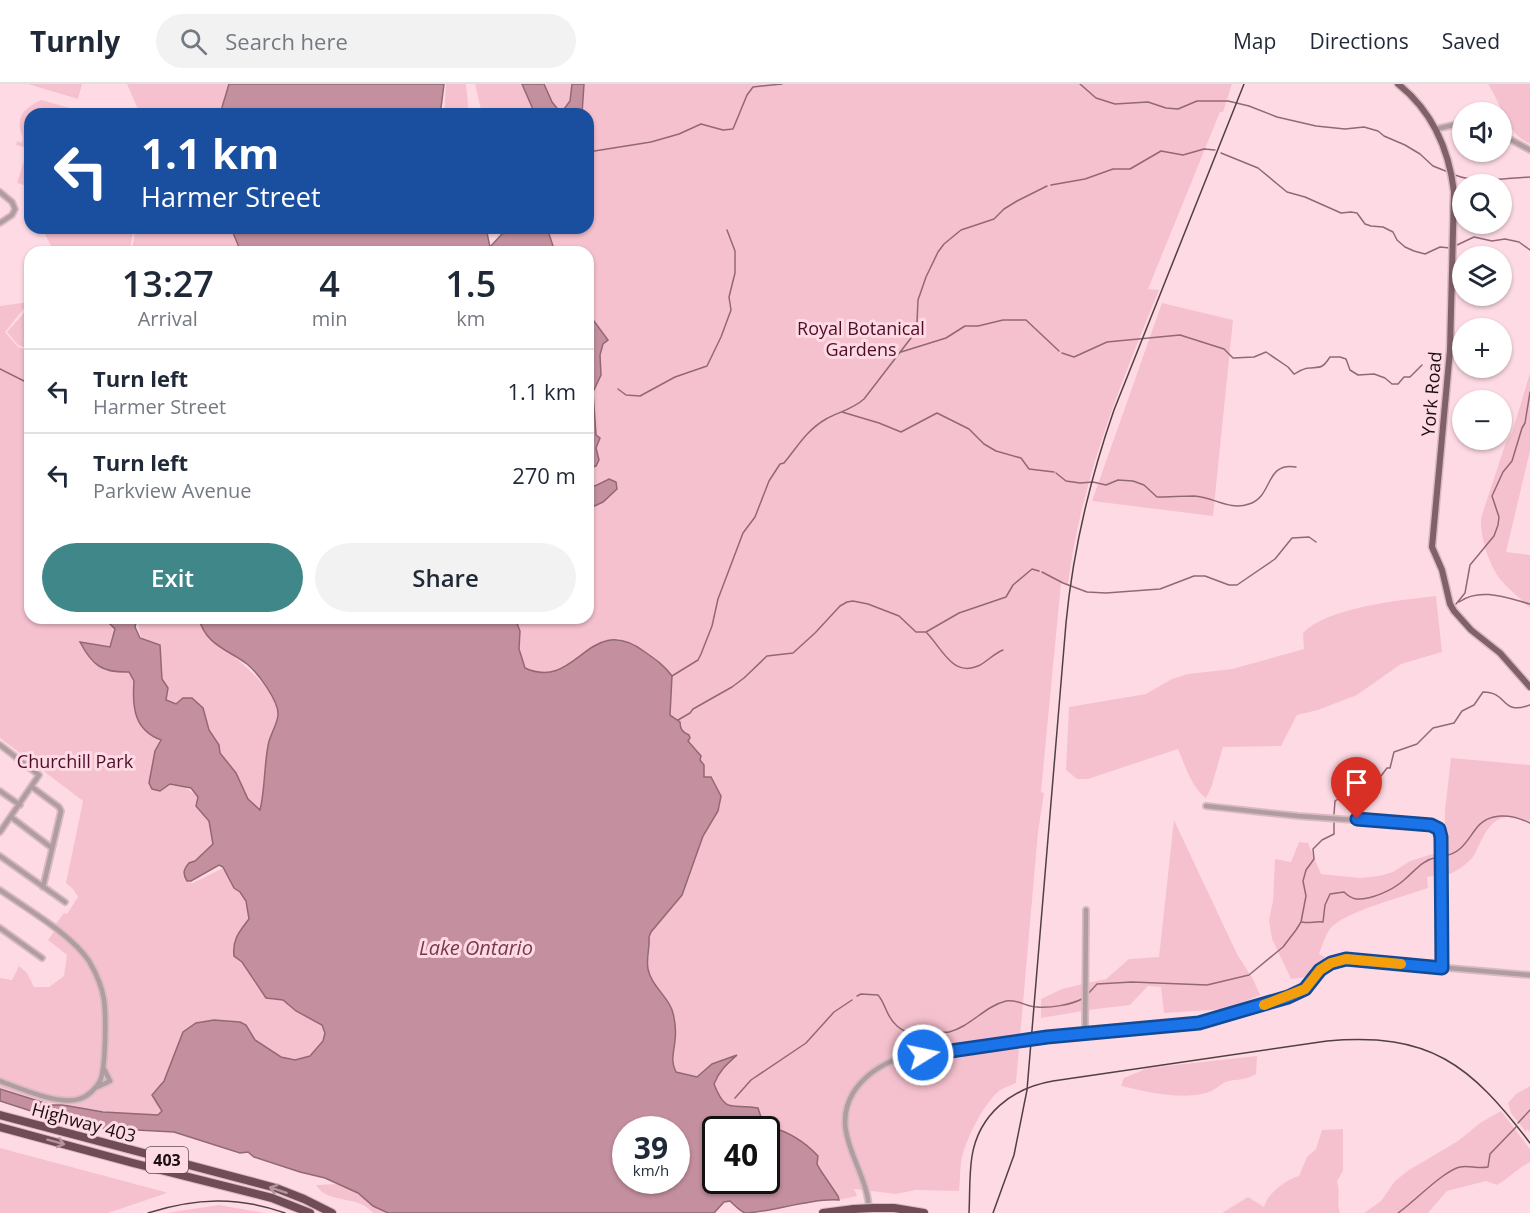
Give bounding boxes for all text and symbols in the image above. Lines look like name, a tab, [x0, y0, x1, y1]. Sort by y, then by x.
search box	[156, 14, 576, 68]
text: Turnly	[30, 22, 120, 60]
icon: search	[177, 25, 210, 58]
text: Search here	[225, 26, 348, 56]
text: Map	[1233, 27, 1276, 55]
text: Directions	[1309, 27, 1409, 55]
text: Saved	[1442, 27, 1500, 55]
map controls	[1452, 102, 1512, 450]
button: sound	[1452, 102, 1512, 162]
text: 1.1 km	[141, 124, 279, 181]
icon: left	[42, 132, 120, 210]
button: search	[1452, 174, 1512, 234]
text: Harmer Street	[141, 178, 321, 215]
button: layers	[1452, 246, 1512, 306]
text: 13:27	[122, 259, 214, 308]
text: 4	[319, 259, 340, 308]
text: 1.5	[445, 259, 496, 308]
text: Arrival	[138, 305, 198, 332]
text: min	[312, 305, 347, 332]
text: km	[456, 305, 485, 332]
park label: Royal Botanical Gardens	[797, 316, 925, 361]
button: +	[1452, 318, 1512, 378]
street label: York Road	[1415, 350, 1447, 438]
text: Turn left	[93, 363, 188, 393]
icon: left	[42, 375, 75, 408]
text: 1.1 km	[507, 376, 576, 406]
button: −	[1452, 390, 1512, 450]
text: Harmer Street	[93, 393, 226, 420]
text: Turn left	[93, 447, 188, 477]
icon: left	[42, 459, 75, 492]
text: 270 m	[512, 460, 576, 490]
text: Parkview Avenue	[93, 477, 251, 504]
button: Exit	[42, 543, 303, 612]
button: Share	[315, 543, 576, 612]
park label: Churchill Park	[17, 749, 134, 773]
pin	[1331, 757, 1382, 819]
icon: arrive	[1340, 766, 1373, 799]
water label: Lake Ontario	[419, 934, 533, 961]
position arrow	[891, 1023, 955, 1087]
street label: Highway 403	[29, 1097, 139, 1147]
speed limit sign: 40	[702, 1116, 780, 1194]
text: 39	[634, 1127, 668, 1168]
one-way arrow	[47, 1137, 66, 1149]
road number: 403	[146, 1147, 188, 1173]
text: km/h	[633, 1160, 669, 1180]
one-way arrow	[269, 1183, 288, 1194]

